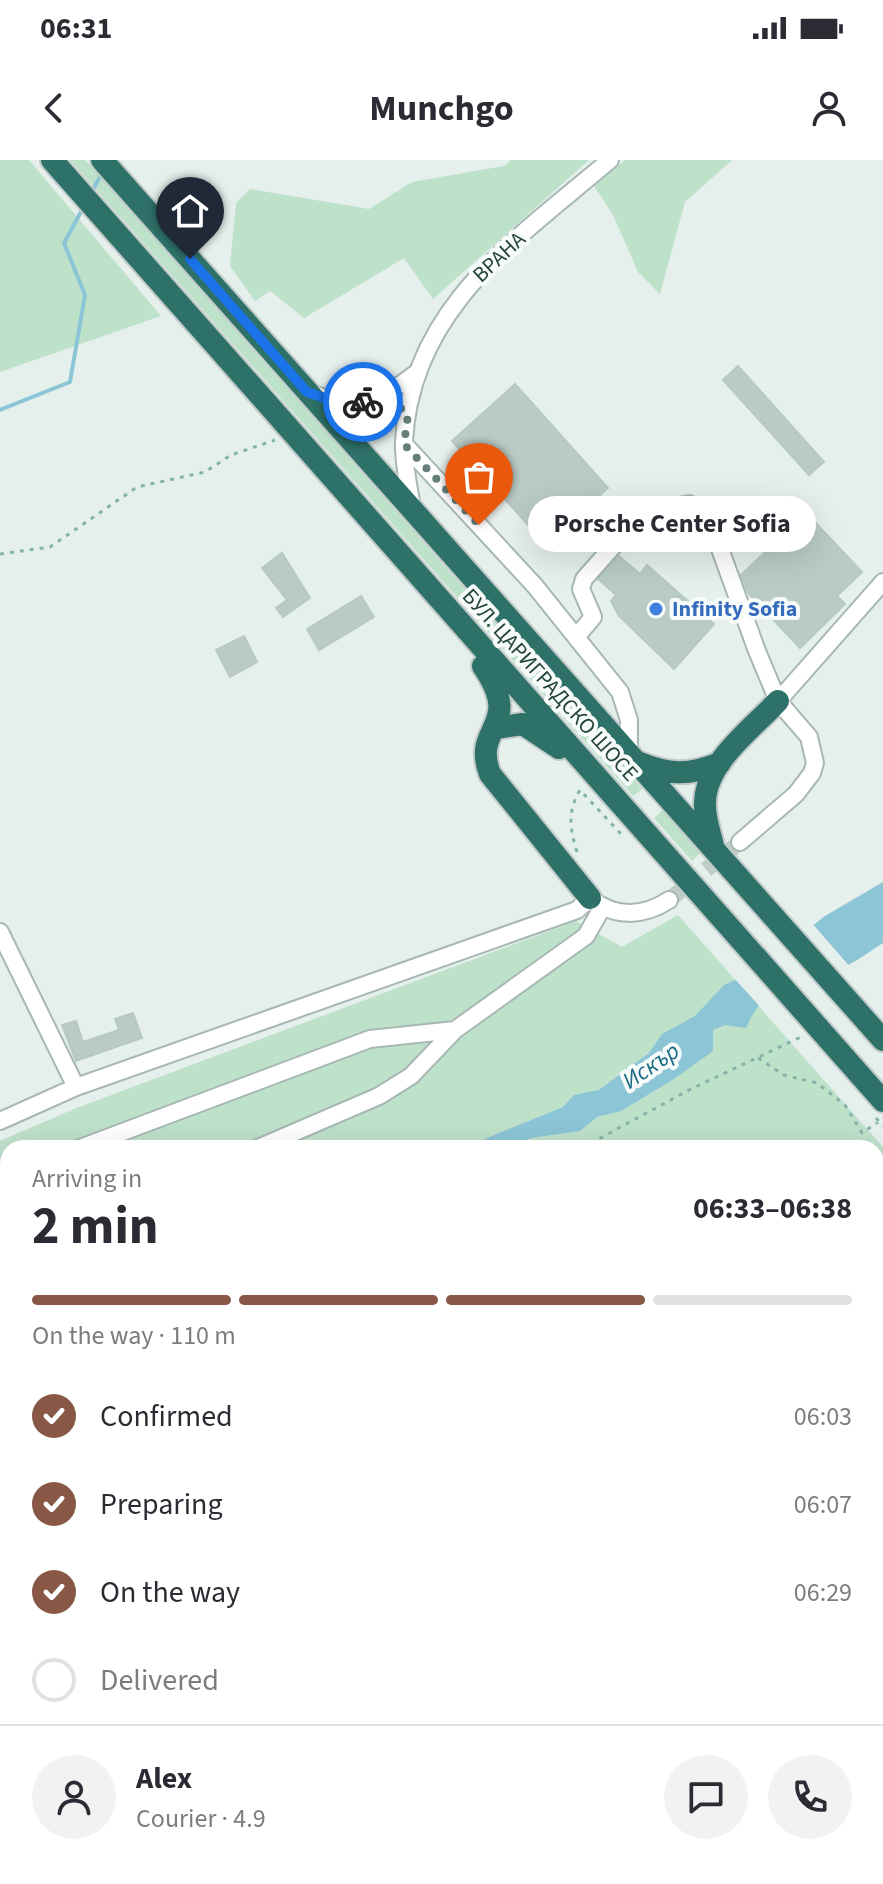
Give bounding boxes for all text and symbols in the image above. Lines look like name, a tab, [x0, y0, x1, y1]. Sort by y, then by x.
text: 06:31	[40, 7, 112, 50]
text: Munchgo	[369, 83, 514, 134]
icon: back	[32, 86, 76, 130]
icon: person	[807, 86, 851, 130]
pin	[156, 177, 224, 259]
icon: home	[168, 189, 212, 233]
street label: ВРАНА	[465, 224, 533, 290]
courier	[323, 362, 403, 442]
icon: bike	[341, 380, 385, 424]
pin	[445, 443, 513, 525]
icon: bag	[457, 455, 501, 499]
callout: Porsche Center Sofia	[527, 497, 815, 553]
text: Porsche Center Sofia	[553, 505, 791, 542]
street label: БУЛ. ЦАРИГРАДСКО ШОСЕ	[455, 581, 645, 789]
place label: Infinity Sofia	[672, 593, 797, 625]
marker: Infinity Sofia	[647, 600, 665, 618]
water label: Искър	[615, 1034, 687, 1098]
text: Arriving in	[32, 1160, 142, 1197]
text: 06:33–06:38	[693, 1187, 852, 1230]
text: 2 min	[32, 1190, 159, 1264]
text: On the way · 110 m	[32, 1317, 236, 1354]
icon: check	[32, 1394, 76, 1438]
text: Confirmed	[100, 1395, 233, 1438]
text: 06:03	[794, 1398, 852, 1435]
icon: check	[32, 1482, 76, 1526]
text: Preparing	[100, 1483, 223, 1526]
text: 06:07	[794, 1486, 852, 1523]
icon: check	[32, 1570, 76, 1614]
text: On the way	[100, 1571, 240, 1614]
text: 06:29	[794, 1574, 852, 1611]
text: Delivered	[100, 1659, 219, 1702]
button: person	[32, 1755, 116, 1839]
button: chat	[664, 1755, 748, 1839]
button: phone	[768, 1755, 852, 1839]
text: Alex	[136, 1757, 192, 1800]
text: Courier · 4.9	[136, 1800, 266, 1837]

